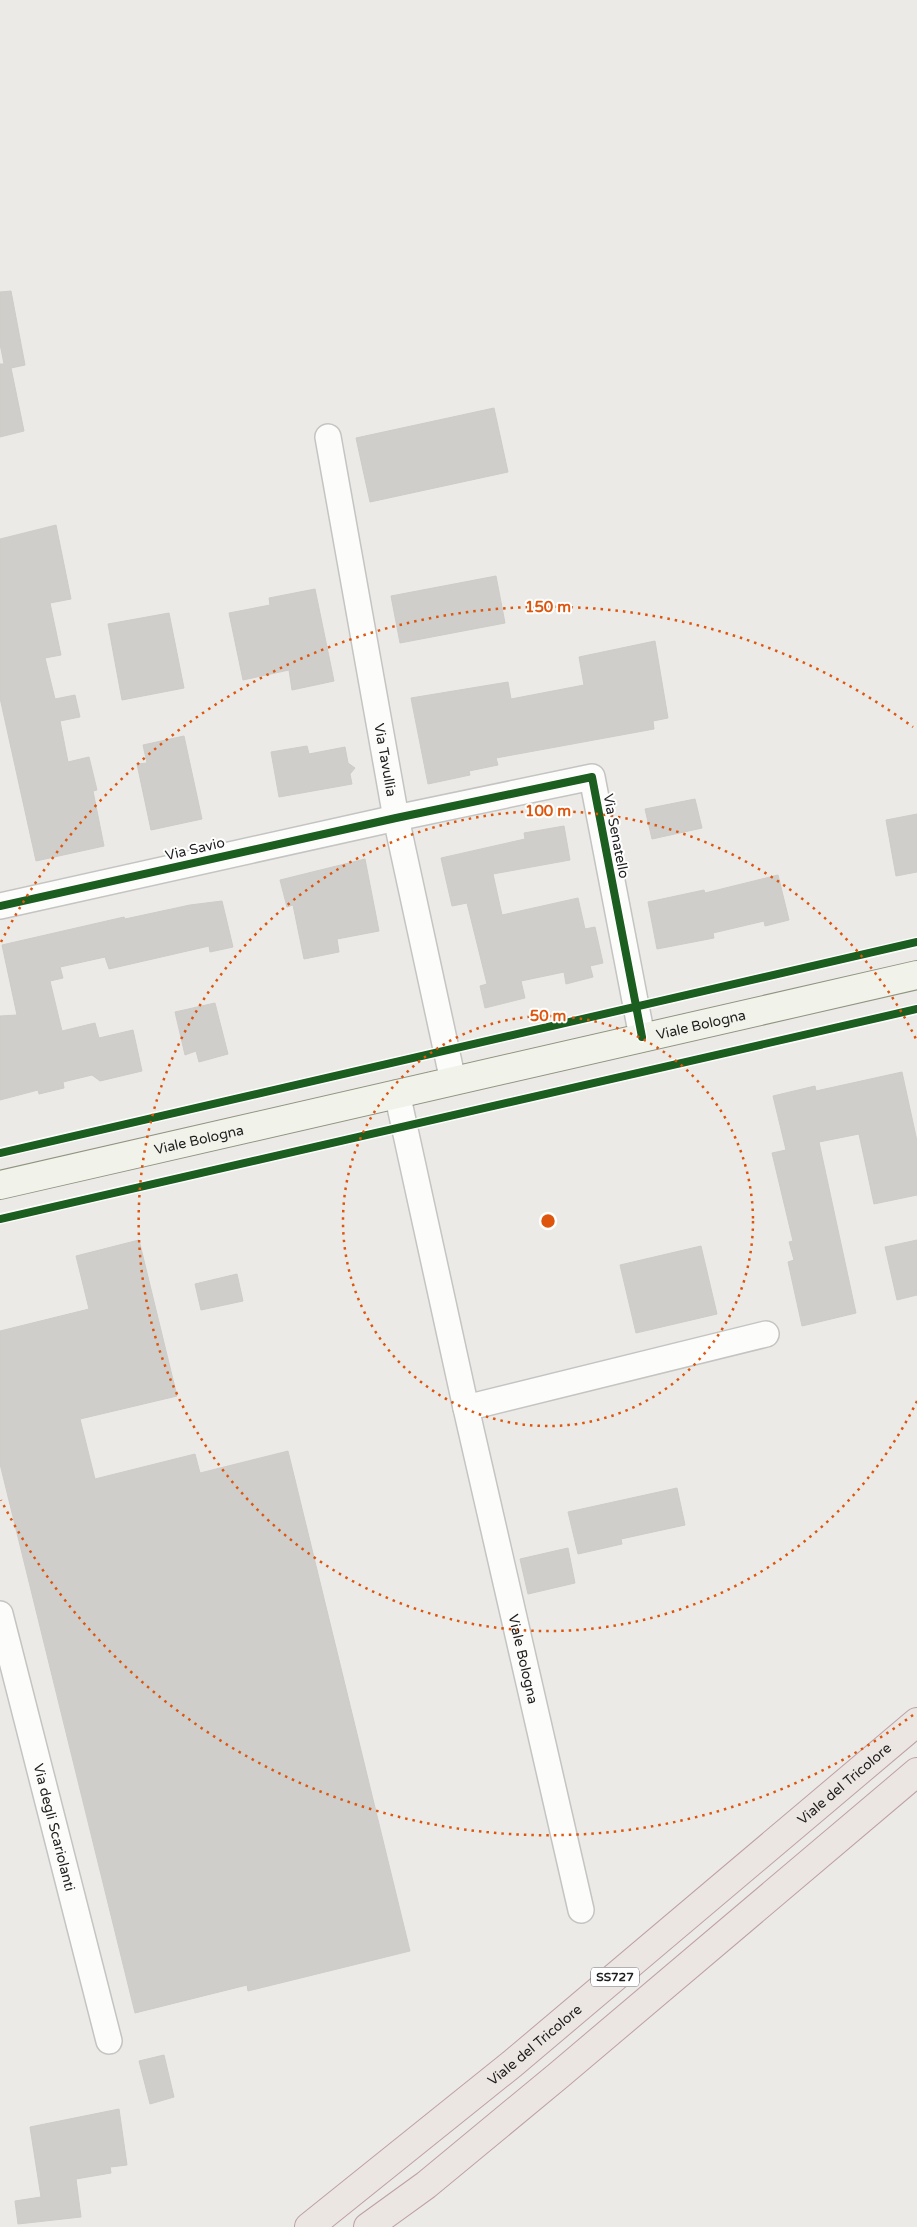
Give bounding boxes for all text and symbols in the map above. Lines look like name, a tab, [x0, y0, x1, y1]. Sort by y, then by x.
text: 150 m	[525, 598, 571, 616]
street label: Via Tavullia	[371, 722, 401, 798]
street label: Via Senatello	[599, 792, 633, 880]
text: 100 m	[525, 802, 571, 820]
street label: Via Savio	[164, 834, 226, 864]
street label: Viale Bologna	[654, 1006, 747, 1043]
text: 50 m	[530, 1007, 566, 1025]
street label: Viale Bologna	[152, 1121, 245, 1158]
centre of rings	[539, 1212, 557, 1230]
street label: Viale Bologna	[505, 1613, 542, 1705]
street label: Viale del Tricolore	[794, 1739, 895, 1828]
street label: Via degli Scariolanti	[30, 1762, 79, 1893]
road number: SS727	[591, 1968, 639, 1986]
street label: Viale del Tricolore	[484, 2000, 585, 2089]

